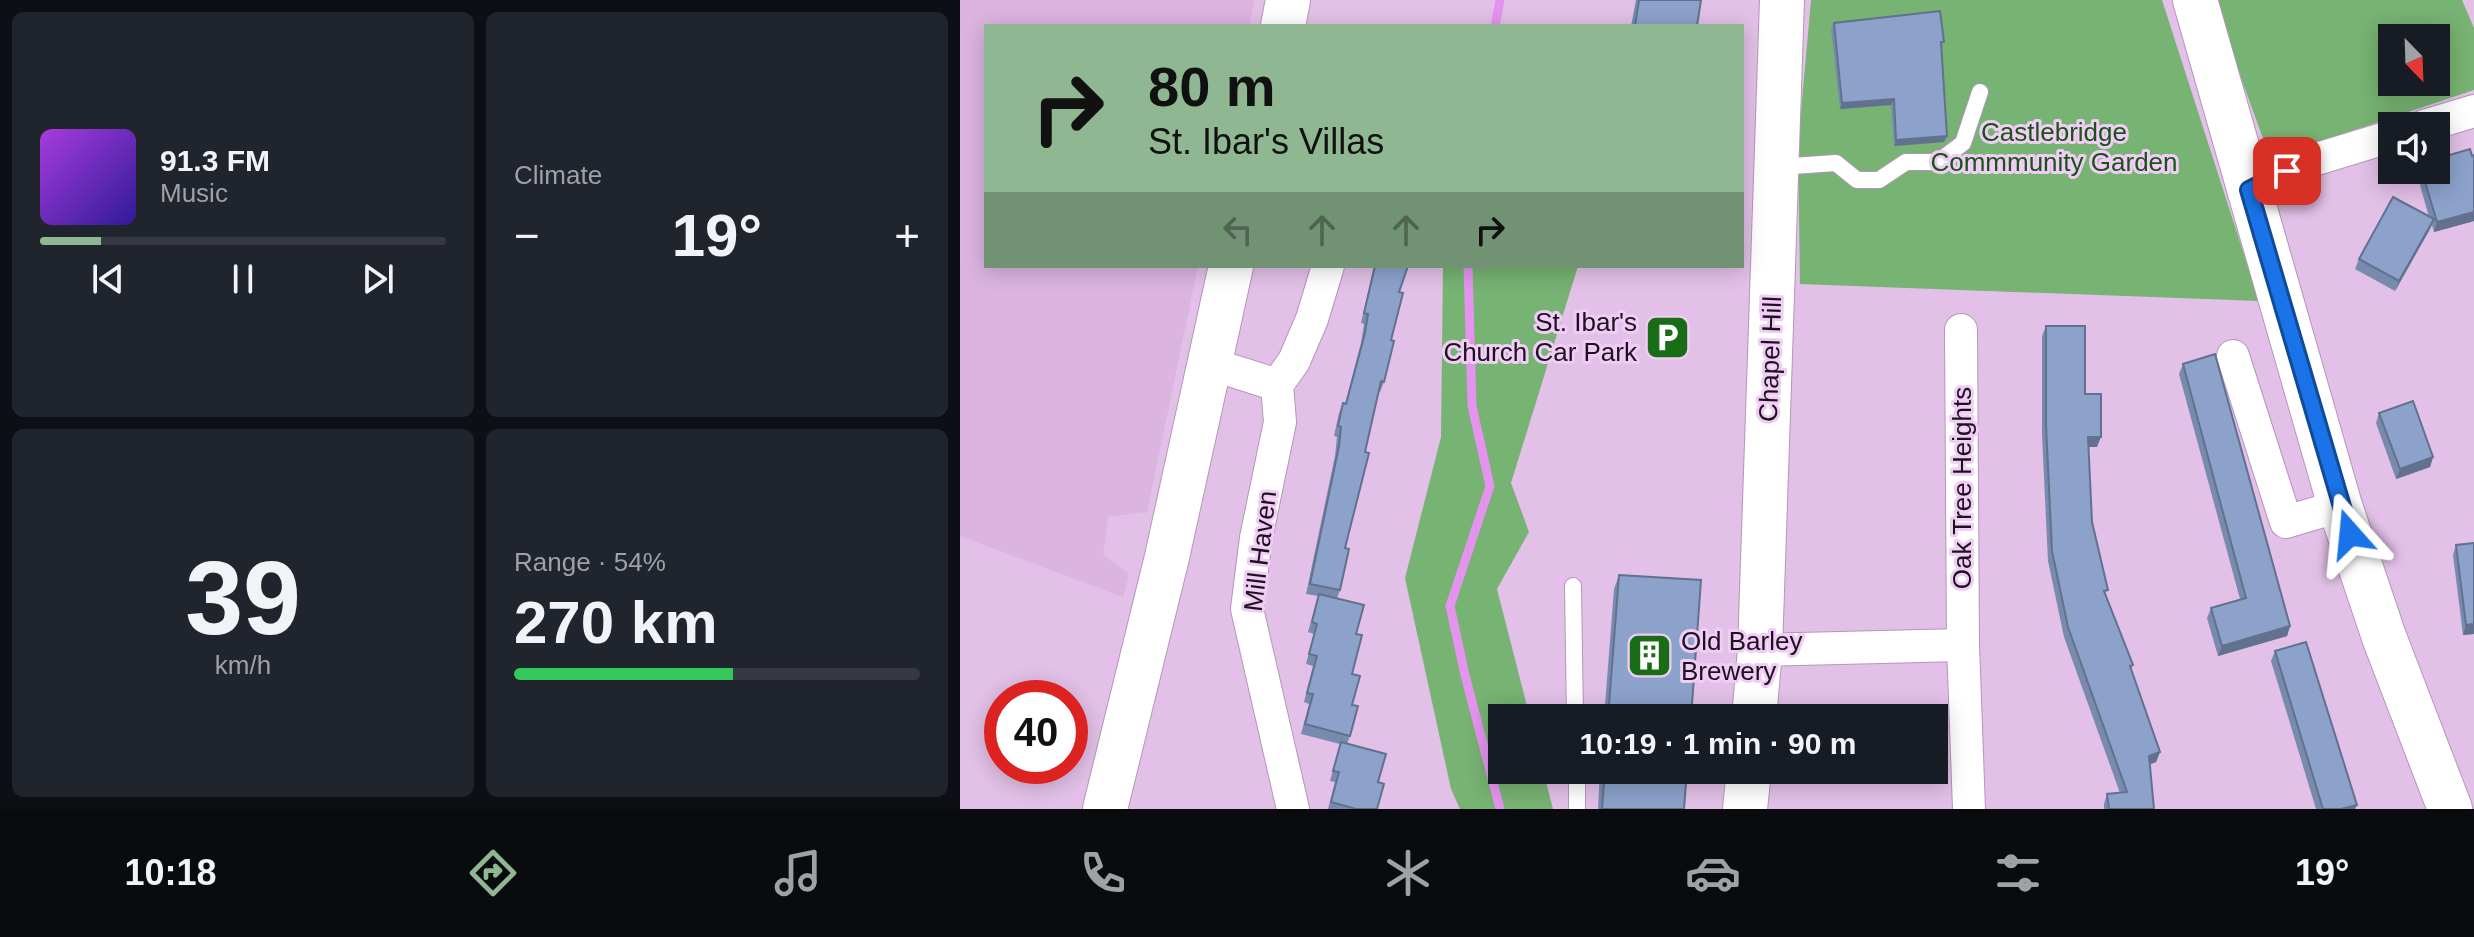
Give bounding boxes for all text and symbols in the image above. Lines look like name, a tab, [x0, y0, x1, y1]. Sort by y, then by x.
north arrow	[2378, 24, 2450, 96]
map controls	[2378, 24, 2450, 184]
text: 80 m	[1148, 55, 1276, 118]
icon: right	[1016, 56, 1120, 160]
button: sound	[2378, 112, 2450, 184]
park label: Castlebridge Commmunity Garden	[1930, 117, 2178, 177]
text: St. Ibar's Villas	[1148, 121, 1384, 162]
pin	[2253, 137, 2321, 205]
text: 91.3 FM	[160, 144, 270, 177]
icon: arrive	[2265, 149, 2309, 193]
text: Climate	[514, 160, 602, 190]
text: Music	[160, 178, 228, 208]
text: 19°	[672, 202, 762, 269]
icon: left	[1216, 208, 1260, 252]
icon: ahead	[1300, 208, 1344, 252]
icon: ahead	[1384, 208, 1428, 252]
icon: right	[1468, 208, 1512, 252]
text: −	[514, 211, 540, 260]
text: +	[894, 211, 920, 260]
icon: previous	[86, 257, 130, 301]
icon: pause	[221, 257, 265, 301]
icon: next	[356, 257, 400, 301]
street label: Chapel Hill	[1753, 296, 1787, 422]
place label: St. Ibar's Church Car Park	[1443, 307, 1638, 367]
parking icon: St. Ibar's Church Car Park	[1644, 313, 1692, 361]
street label: Oak Tree Heights	[1947, 387, 1977, 589]
street label: Mill Haven	[1238, 489, 1282, 613]
position arrow	[2308, 492, 2392, 576]
text: 39	[185, 540, 301, 656]
text: Range · 54%	[514, 547, 666, 577]
text: 270 km	[514, 589, 718, 656]
place label: Old Barley Brewery	[1681, 626, 1802, 686]
building icon: Old Barley Brewery	[1626, 632, 1674, 680]
text: km/h	[215, 650, 271, 680]
speed limit sign: 40	[984, 680, 1088, 784]
text: 10:19 · 1 min · 90 m	[1580, 727, 1856, 760]
icon: directions	[465, 845, 521, 901]
icon: music	[770, 845, 826, 901]
icon: phone	[1075, 845, 1131, 901]
icon: climate	[1380, 845, 1436, 901]
icon: car	[1685, 845, 1741, 901]
icon: filters	[1990, 845, 2046, 901]
text: 10:18	[124, 852, 217, 893]
text: 19°	[2295, 852, 2349, 893]

